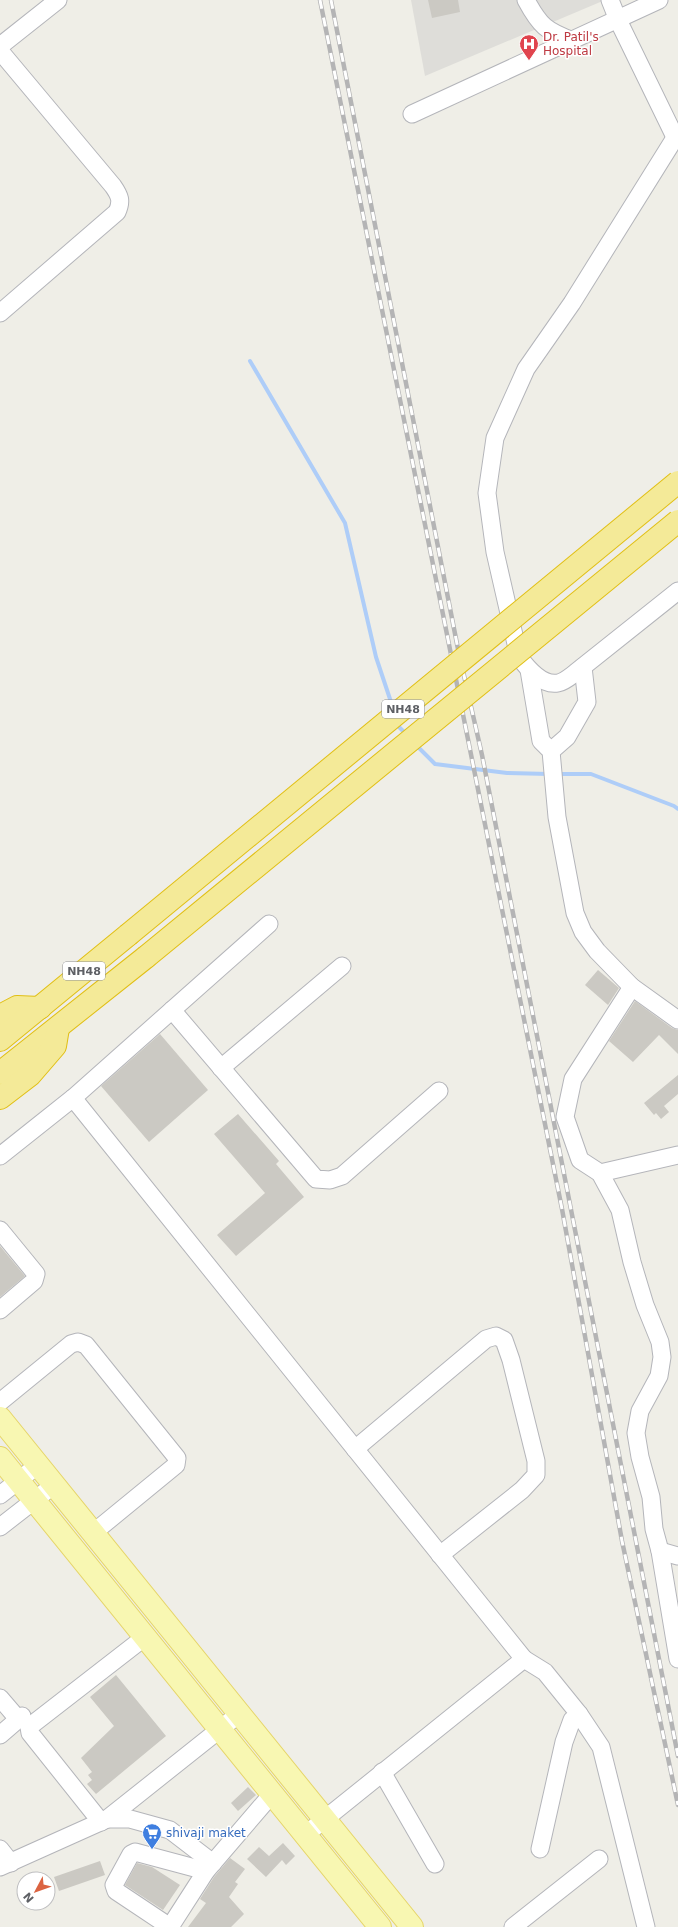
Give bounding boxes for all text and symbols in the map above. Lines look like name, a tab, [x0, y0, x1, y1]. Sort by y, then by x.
place label: Dr. Patil's Hospital	[543, 30, 599, 58]
hospital icon: Dr. Patil's Hospital	[518, 33, 540, 61]
road number: NH48	[382, 700, 424, 718]
road number: NH48	[63, 962, 105, 980]
supermarket icon: shivaji maket	[141, 1822, 163, 1850]
place label: shivaji maket	[166, 1826, 246, 1840]
north arrow	[16, 1871, 56, 1911]
text: N	[21, 1889, 37, 1905]

